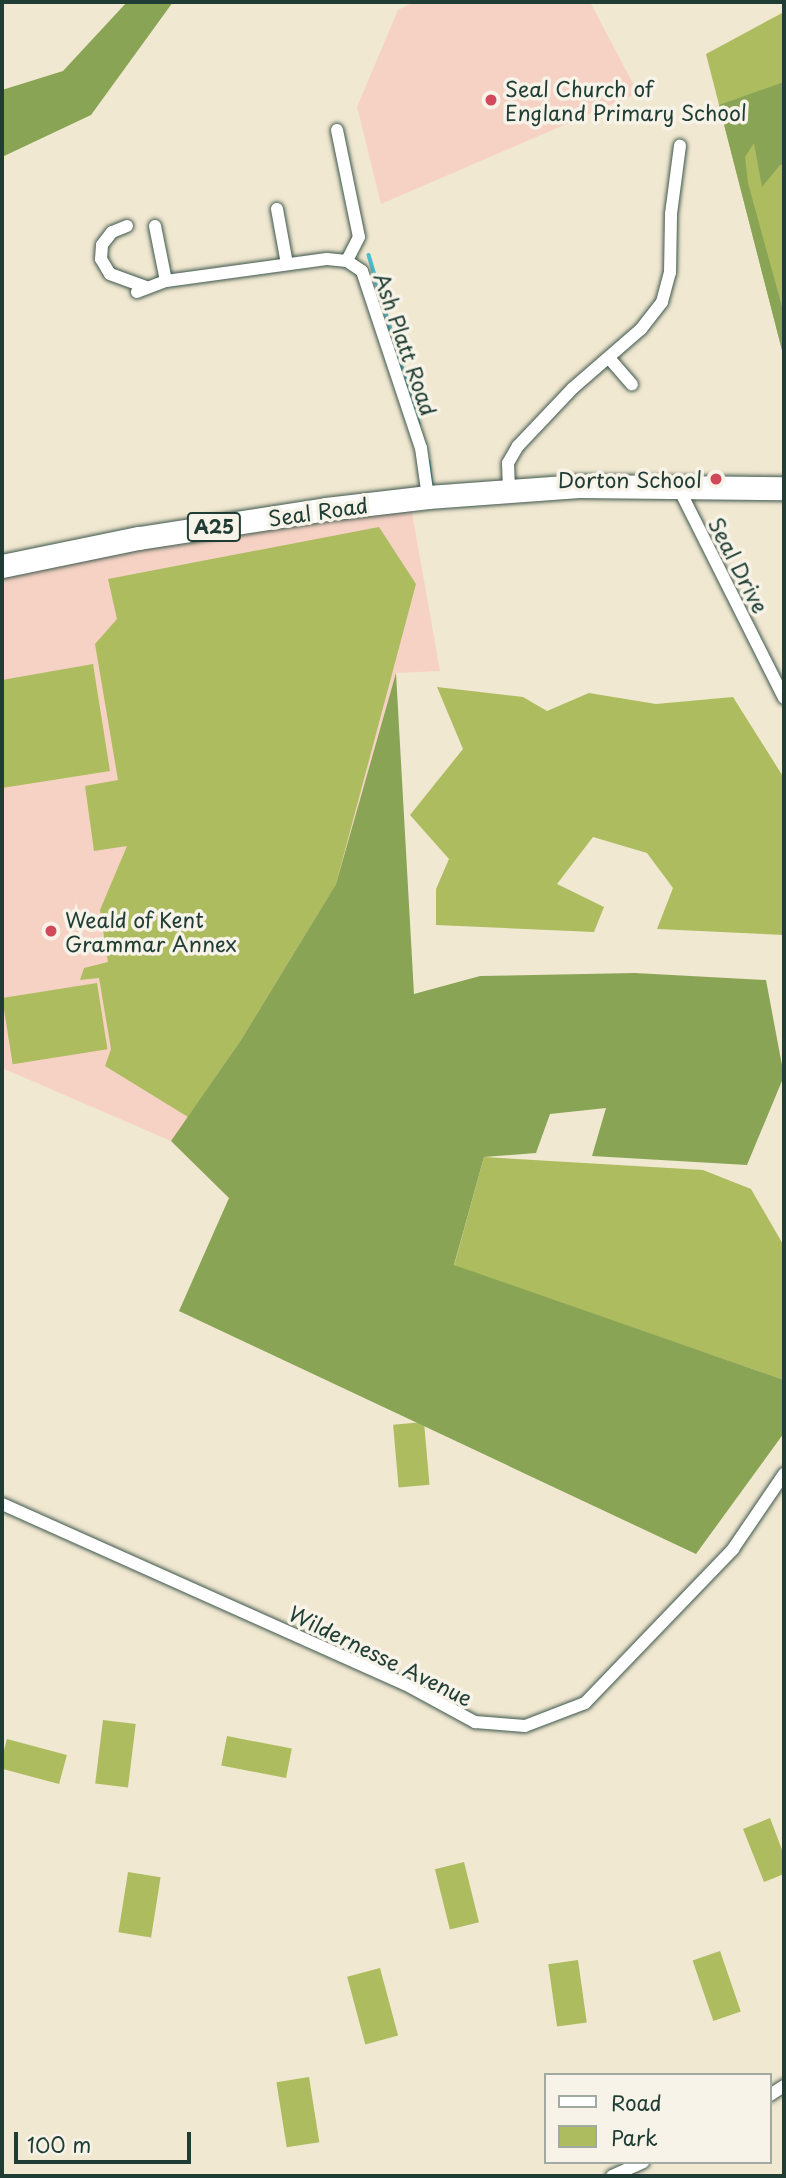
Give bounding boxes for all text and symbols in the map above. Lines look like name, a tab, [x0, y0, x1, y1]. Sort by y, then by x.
place label: Seal Church of England Primary School	[505, 75, 748, 125]
marker: Seal Church of England Primary School	[483, 92, 499, 108]
street label: Ash Platt Road	[370, 269, 442, 419]
place label: Dorton School	[558, 466, 702, 492]
marker: Dorton School	[708, 471, 724, 487]
street label: Seal Road	[266, 492, 370, 530]
road number: A25	[186, 512, 242, 542]
street label: Seal Drive	[704, 513, 774, 617]
place label: Weald of Kent Grammar Annex	[65, 906, 237, 956]
marker: Weald of Kent Grammar Annex	[43, 923, 59, 939]
street label: Wildernesse Avenue	[286, 1600, 476, 1710]
legend	[544, 2073, 772, 2164]
text: Road	[611, 2086, 662, 2118]
scale bar	[18, 2118, 194, 2162]
text: Park	[611, 2121, 658, 2153]
text: 100 m	[27, 2128, 91, 2160]

